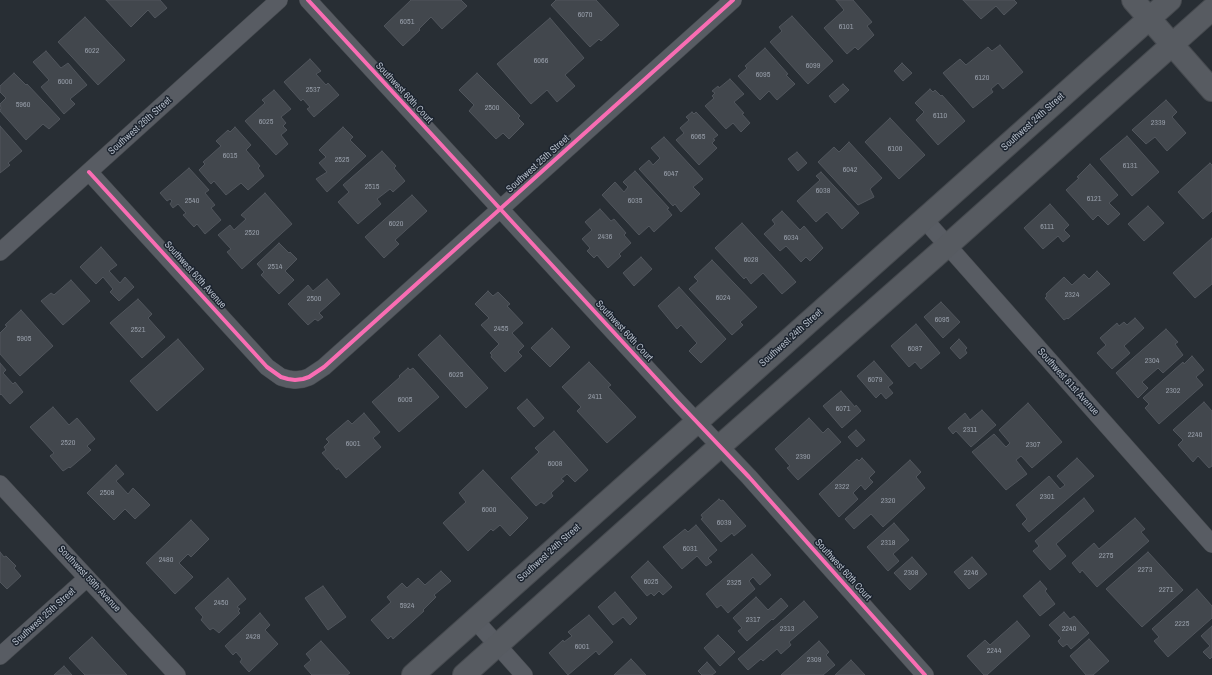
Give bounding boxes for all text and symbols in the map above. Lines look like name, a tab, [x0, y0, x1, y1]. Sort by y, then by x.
house number: 6070	[578, 10, 592, 20]
house number: 6051	[400, 17, 414, 27]
house number: 6101	[839, 22, 853, 32]
house number: 6022	[85, 46, 99, 56]
house number: 6066	[534, 56, 548, 66]
street label: Southwest 60th Court	[373, 60, 435, 126]
house number: 6099	[806, 61, 820, 71]
house number: 6095	[756, 70, 770, 80]
house number: 6120	[975, 73, 989, 83]
house number: 6000	[58, 77, 72, 87]
house number: 2537	[306, 85, 320, 95]
street label: Southwest 24th Street	[999, 91, 1067, 153]
street label: Southwest 26th Street	[106, 95, 174, 157]
house number: 5960	[16, 100, 30, 110]
house number: 2500	[485, 103, 499, 113]
house number: 6110	[933, 111, 947, 121]
house number: 6025	[259, 117, 273, 127]
house number: 2339	[1151, 118, 1165, 128]
house number: 6065	[691, 132, 705, 142]
street label: Southwest 25th Street	[504, 133, 572, 195]
house number: 6100	[888, 144, 902, 154]
house number: 6015	[223, 151, 237, 161]
house number: 2525	[335, 155, 349, 165]
house number: 6131	[1123, 161, 1137, 171]
house number: 6042	[843, 165, 857, 175]
house number: 6047	[664, 169, 678, 179]
house number: 2515	[365, 182, 379, 192]
house number: 6038	[816, 186, 830, 196]
house number: 6121	[1087, 194, 1101, 204]
house number: 2540	[185, 196, 199, 206]
house number: 6035	[628, 196, 642, 206]
house number: 6020	[389, 219, 403, 229]
house number: 6111	[1040, 222, 1054, 232]
house number: 2520	[245, 228, 259, 238]
house number: 2436	[598, 232, 612, 242]
house number: 6034	[784, 233, 798, 243]
street label: Southwest 60th Avenue	[162, 239, 228, 311]
house number: 6028	[744, 255, 758, 265]
house number: 2514	[268, 262, 282, 272]
house number: 2324	[1065, 290, 1079, 300]
house number: 6024	[716, 293, 730, 303]
house number: 2500	[307, 294, 321, 304]
street label: Southwest 60th Court	[593, 298, 655, 364]
street label: Southwest 24th Street	[757, 307, 825, 369]
house number: 6095	[935, 315, 949, 325]
house number: 2455	[494, 324, 508, 334]
house number: 2521	[131, 325, 145, 335]
house number: 5905	[17, 334, 31, 344]
house number: 6087	[908, 344, 922, 354]
street label: Southwest 61st Avenue	[1035, 346, 1101, 418]
house number: 2304	[1145, 356, 1159, 366]
house number: 6025	[449, 370, 463, 380]
house number: 6079	[868, 375, 882, 385]
house number: 2302	[1166, 386, 1180, 396]
house number: 2411	[588, 392, 602, 402]
house number: 6005	[398, 395, 412, 405]
house number: 6071	[836, 404, 850, 414]
house number: 2311	[963, 425, 977, 435]
house number: 2240	[1188, 430, 1202, 440]
house number: 2520	[61, 438, 75, 448]
house number: 6001	[346, 439, 360, 449]
house number: 2307	[1026, 440, 1040, 450]
house number: 2390	[796, 452, 810, 462]
house number: 6008	[548, 459, 562, 469]
house number: 2322	[835, 482, 849, 492]
house number: 2508	[100, 488, 114, 498]
house number: 2301	[1040, 492, 1054, 502]
house number: 2320	[881, 496, 895, 506]
house number: 6000	[482, 505, 496, 515]
house number: 6039	[717, 518, 731, 528]
street label: Southwest 24th Street	[515, 522, 583, 584]
street label: Southwest 60th Court	[812, 537, 874, 603]
house number: 2318	[881, 538, 895, 548]
street label: Southwest 59th Avenue	[55, 543, 123, 615]
house number: 6031	[683, 544, 697, 554]
house number: 2275	[1099, 551, 1113, 561]
house number: 2480	[159, 555, 173, 565]
house number: 2273	[1138, 565, 1152, 575]
house number: 2308	[904, 568, 918, 578]
house number: 2246	[964, 568, 978, 578]
house number: 6025	[644, 577, 658, 587]
house number: 2325	[727, 578, 741, 588]
house number: 2271	[1159, 585, 1173, 595]
street label: Southwest 25th Street	[10, 586, 78, 648]
house number: 2450	[214, 598, 228, 608]
house number: 5924	[400, 601, 414, 611]
house number: 2317	[746, 615, 760, 625]
house number: 2225	[1175, 619, 1189, 629]
house number: 2313	[780, 624, 794, 634]
house number: 2240	[1062, 624, 1076, 634]
house number: 2428	[246, 632, 260, 642]
house number: 6001	[575, 642, 589, 652]
house number: 2244	[987, 646, 1001, 656]
house number: 2309	[807, 655, 821, 665]

